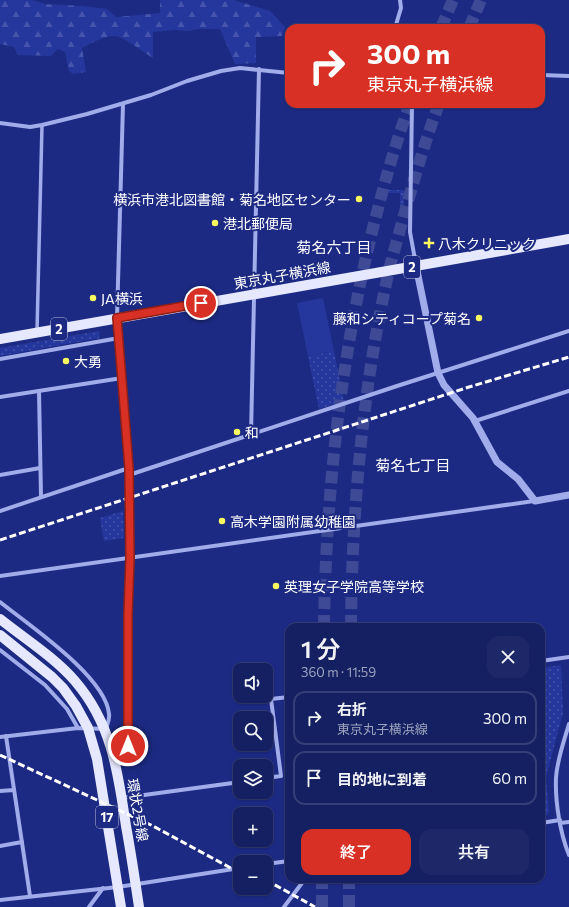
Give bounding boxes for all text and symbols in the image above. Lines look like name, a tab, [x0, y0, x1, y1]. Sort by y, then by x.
text: 300 m	[367, 36, 450, 70]
icon: right	[301, 40, 353, 92]
text: 東京丸子横浜線	[367, 73, 493, 95]
place label: 横浜市港北図書館・菊名地区センター	[113, 191, 351, 208]
marker: 横浜市港北図書館・菊名地区センター	[354, 194, 364, 204]
place label: 港北郵便局	[223, 215, 293, 232]
marker: 港北郵便局	[210, 218, 220, 228]
place label: 八木クリニック	[438, 235, 536, 252]
marker: 八木クリニック	[423, 237, 435, 249]
district label: 菊名六丁目	[296, 238, 372, 256]
road number: 2	[404, 256, 420, 278]
street label: 東京丸子横浜線	[232, 258, 332, 292]
pin	[184, 286, 218, 320]
place label: JA横浜	[101, 290, 143, 307]
icon: arrive	[190, 292, 212, 314]
marker: JA横浜	[88, 293, 98, 303]
place label: 藤和シティコープ菊名	[333, 310, 471, 327]
marker: 藤和シティコープ菊名	[474, 313, 484, 323]
road number: 2	[51, 318, 67, 340]
place label: 大勇	[74, 353, 102, 370]
marker: 大勇	[61, 356, 71, 366]
place label: 和	[245, 424, 259, 441]
marker: 和	[232, 427, 242, 437]
district label: 菊名七丁目	[375, 456, 451, 474]
place label: 高木学園附属幼稚園	[230, 513, 356, 530]
marker: 高木学園附属幼稚園	[217, 516, 227, 526]
place label: 英理女子学院高等学校	[284, 578, 424, 595]
marker: 英理女子学院高等学校	[271, 581, 281, 591]
text: 1 分	[301, 634, 340, 663]
button: close	[487, 636, 529, 678]
map controls	[233, 663, 273, 895]
button: sound	[233, 663, 273, 703]
text: 360 m · 11:59	[301, 664, 376, 680]
text: 右折	[337, 700, 367, 718]
icon: right	[303, 707, 325, 729]
text: 300 m	[483, 709, 527, 727]
button: search	[233, 711, 273, 751]
text: 東京丸子横浜線	[337, 721, 428, 737]
position arrow	[107, 725, 149, 767]
button: layers	[233, 759, 273, 799]
icon: arrive	[303, 767, 325, 789]
text: 60 m	[492, 769, 527, 787]
text: 目的地に到着	[337, 770, 427, 788]
street label: 環状2号線	[124, 777, 152, 843]
road number: 17	[96, 806, 118, 828]
button: +	[233, 807, 273, 847]
button: 終了	[301, 829, 411, 875]
button: 共有	[419, 829, 529, 875]
button: −	[233, 855, 273, 895]

